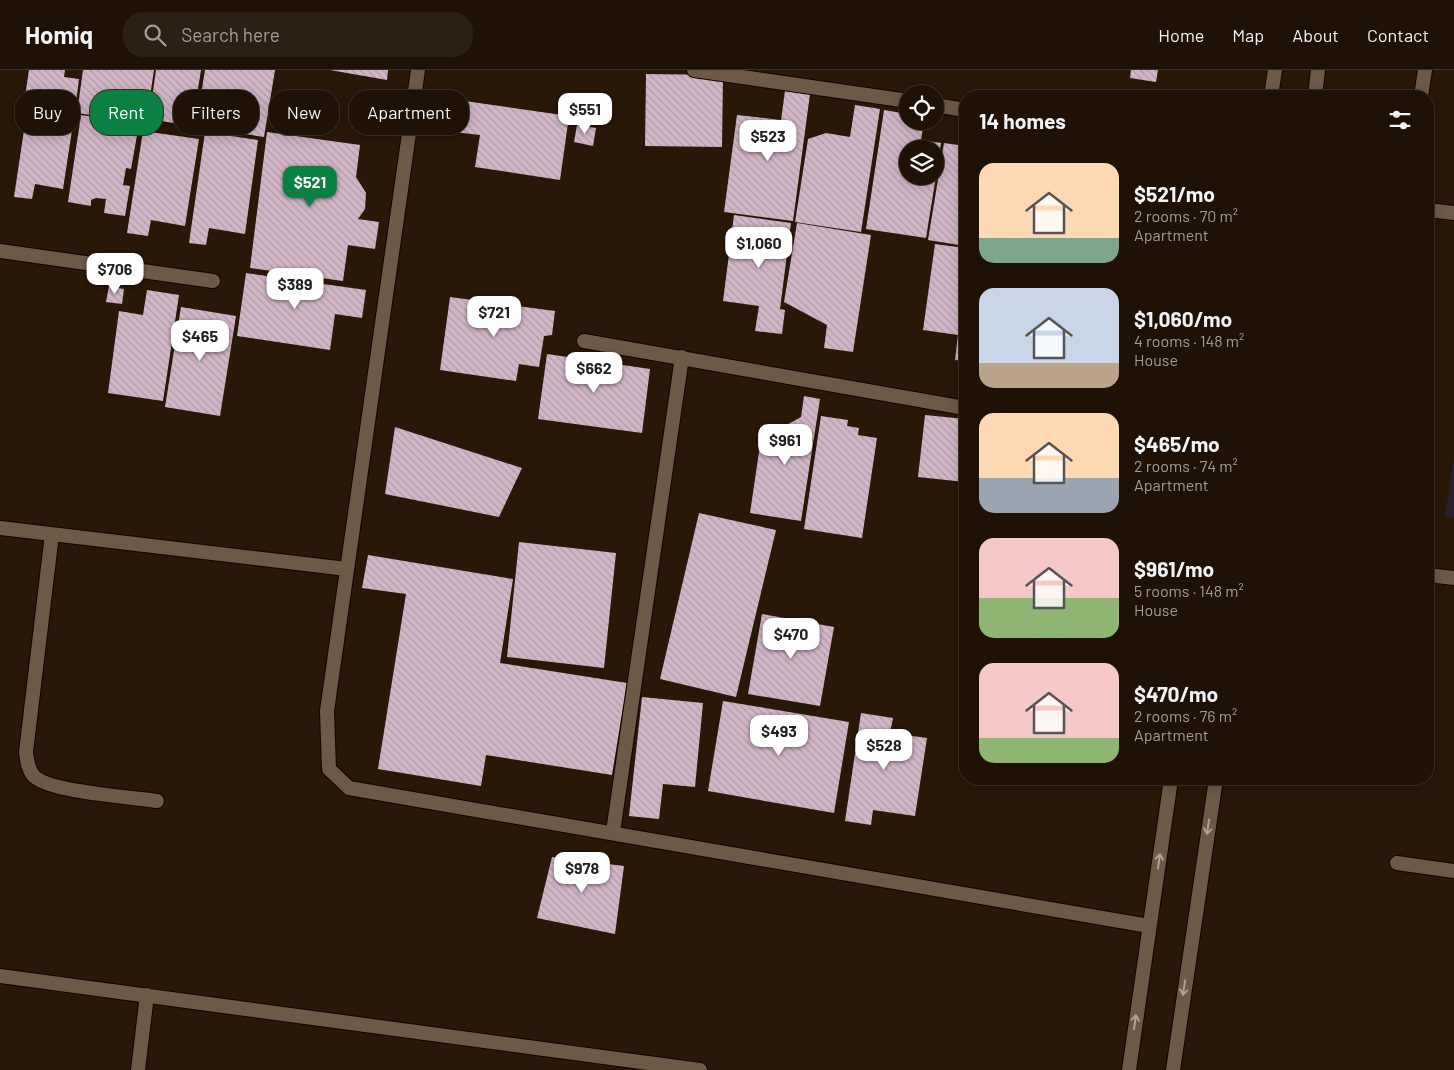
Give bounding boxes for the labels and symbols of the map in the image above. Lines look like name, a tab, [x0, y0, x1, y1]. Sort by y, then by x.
pin: $551	[555, 92, 615, 135]
pin: $523	[738, 119, 798, 162]
pin: $521	[280, 166, 340, 208]
pin: $1,060	[718, 226, 800, 269]
pin: $706	[85, 252, 145, 295]
pin: $389	[265, 268, 325, 310]
pin: $721	[464, 296, 524, 338]
pin: $465	[170, 320, 230, 362]
pin: $662	[564, 352, 624, 394]
pin: $961	[755, 424, 815, 466]
pin: $470	[761, 618, 821, 660]
pin: $493	[749, 714, 809, 757]
pin: $528	[854, 728, 914, 771]
one-way arrow	[1203, 819, 1213, 835]
pin: $978	[552, 852, 612, 894]
one-way arrow	[1154, 853, 1164, 869]
one-way arrow	[1179, 979, 1189, 995]
one-way arrow	[1130, 1014, 1140, 1030]

